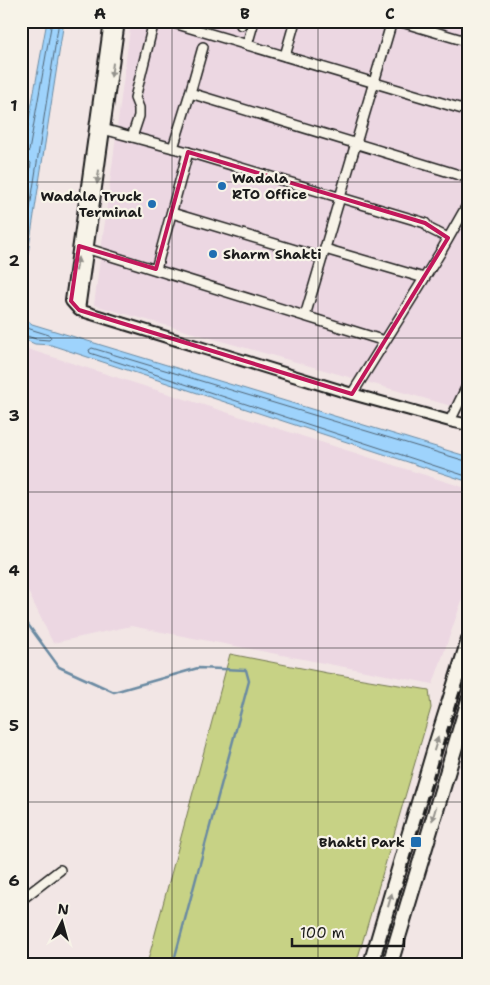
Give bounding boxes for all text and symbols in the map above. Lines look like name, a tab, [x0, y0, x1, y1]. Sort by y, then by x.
text: A	[94, 3, 106, 24]
text: B	[240, 3, 250, 24]
text: C	[385, 3, 395, 24]
one-way arrow	[108, 62, 116, 78]
text: 1	[10, 95, 18, 116]
one-way arrow	[93, 169, 101, 185]
place label: Wadala RTO Office	[232, 169, 307, 203]
marker: Wadala RTO Office	[216, 180, 228, 192]
place label: Wadala Truck Terminal	[41, 187, 142, 221]
marker: Wadala Truck Terminal	[146, 198, 158, 210]
place label: Sharm Shakti	[223, 245, 321, 263]
marker: Sharm Shakti	[207, 248, 219, 260]
text: 2	[8, 250, 20, 271]
one-way arrow	[73, 256, 81, 272]
text: 3	[8, 405, 20, 426]
text: 4	[8, 560, 20, 581]
text: 5	[9, 715, 19, 736]
one-way arrow	[433, 737, 440, 752]
one-way arrow	[430, 806, 438, 821]
place label: Bhakti Park	[319, 833, 405, 851]
marker: Bhakti Park	[409, 835, 423, 849]
text: 6	[8, 870, 20, 891]
one-way arrow	[387, 893, 395, 908]
north arrow	[38, 898, 88, 948]
text: N	[57, 900, 70, 919]
scale bar	[292, 915, 405, 947]
text: 100 m	[300, 923, 345, 943]

